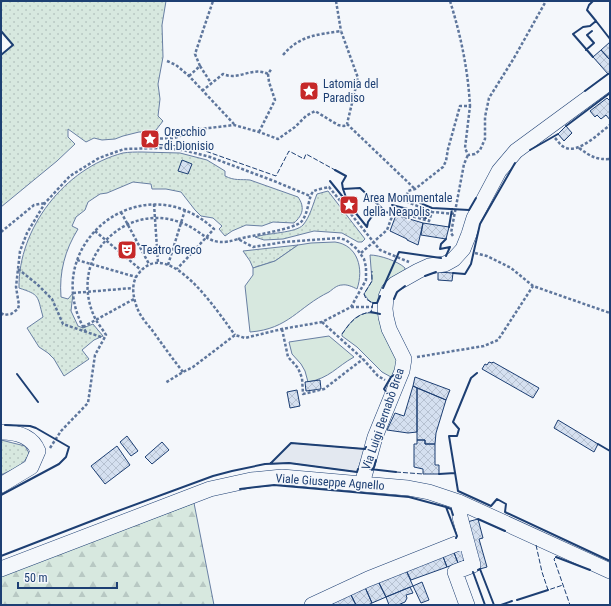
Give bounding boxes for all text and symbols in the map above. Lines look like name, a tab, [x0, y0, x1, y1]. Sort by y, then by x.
place label: Latomia del Paradiso	[323, 77, 379, 105]
place icon: Latomia del Paradiso	[298, 80, 320, 102]
place label: Orecchio di Dionisio	[164, 125, 214, 153]
place icon: Orecchio di Dionisio	[139, 128, 161, 150]
place label: Area Monumentale della Neapolis	[363, 191, 453, 219]
place icon: Area Monumentale della Neapolis	[338, 194, 360, 216]
theatre icon: Teatro Greco	[116, 239, 138, 261]
place label: Teatro Greco	[141, 243, 202, 257]
street label: Via Luigi Bernabò Brea	[359, 366, 407, 472]
street label: Viale Giuseppe Agnello	[275, 471, 385, 493]
scale bar	[18, 564, 117, 590]
text: 50 m	[24, 571, 48, 585]

